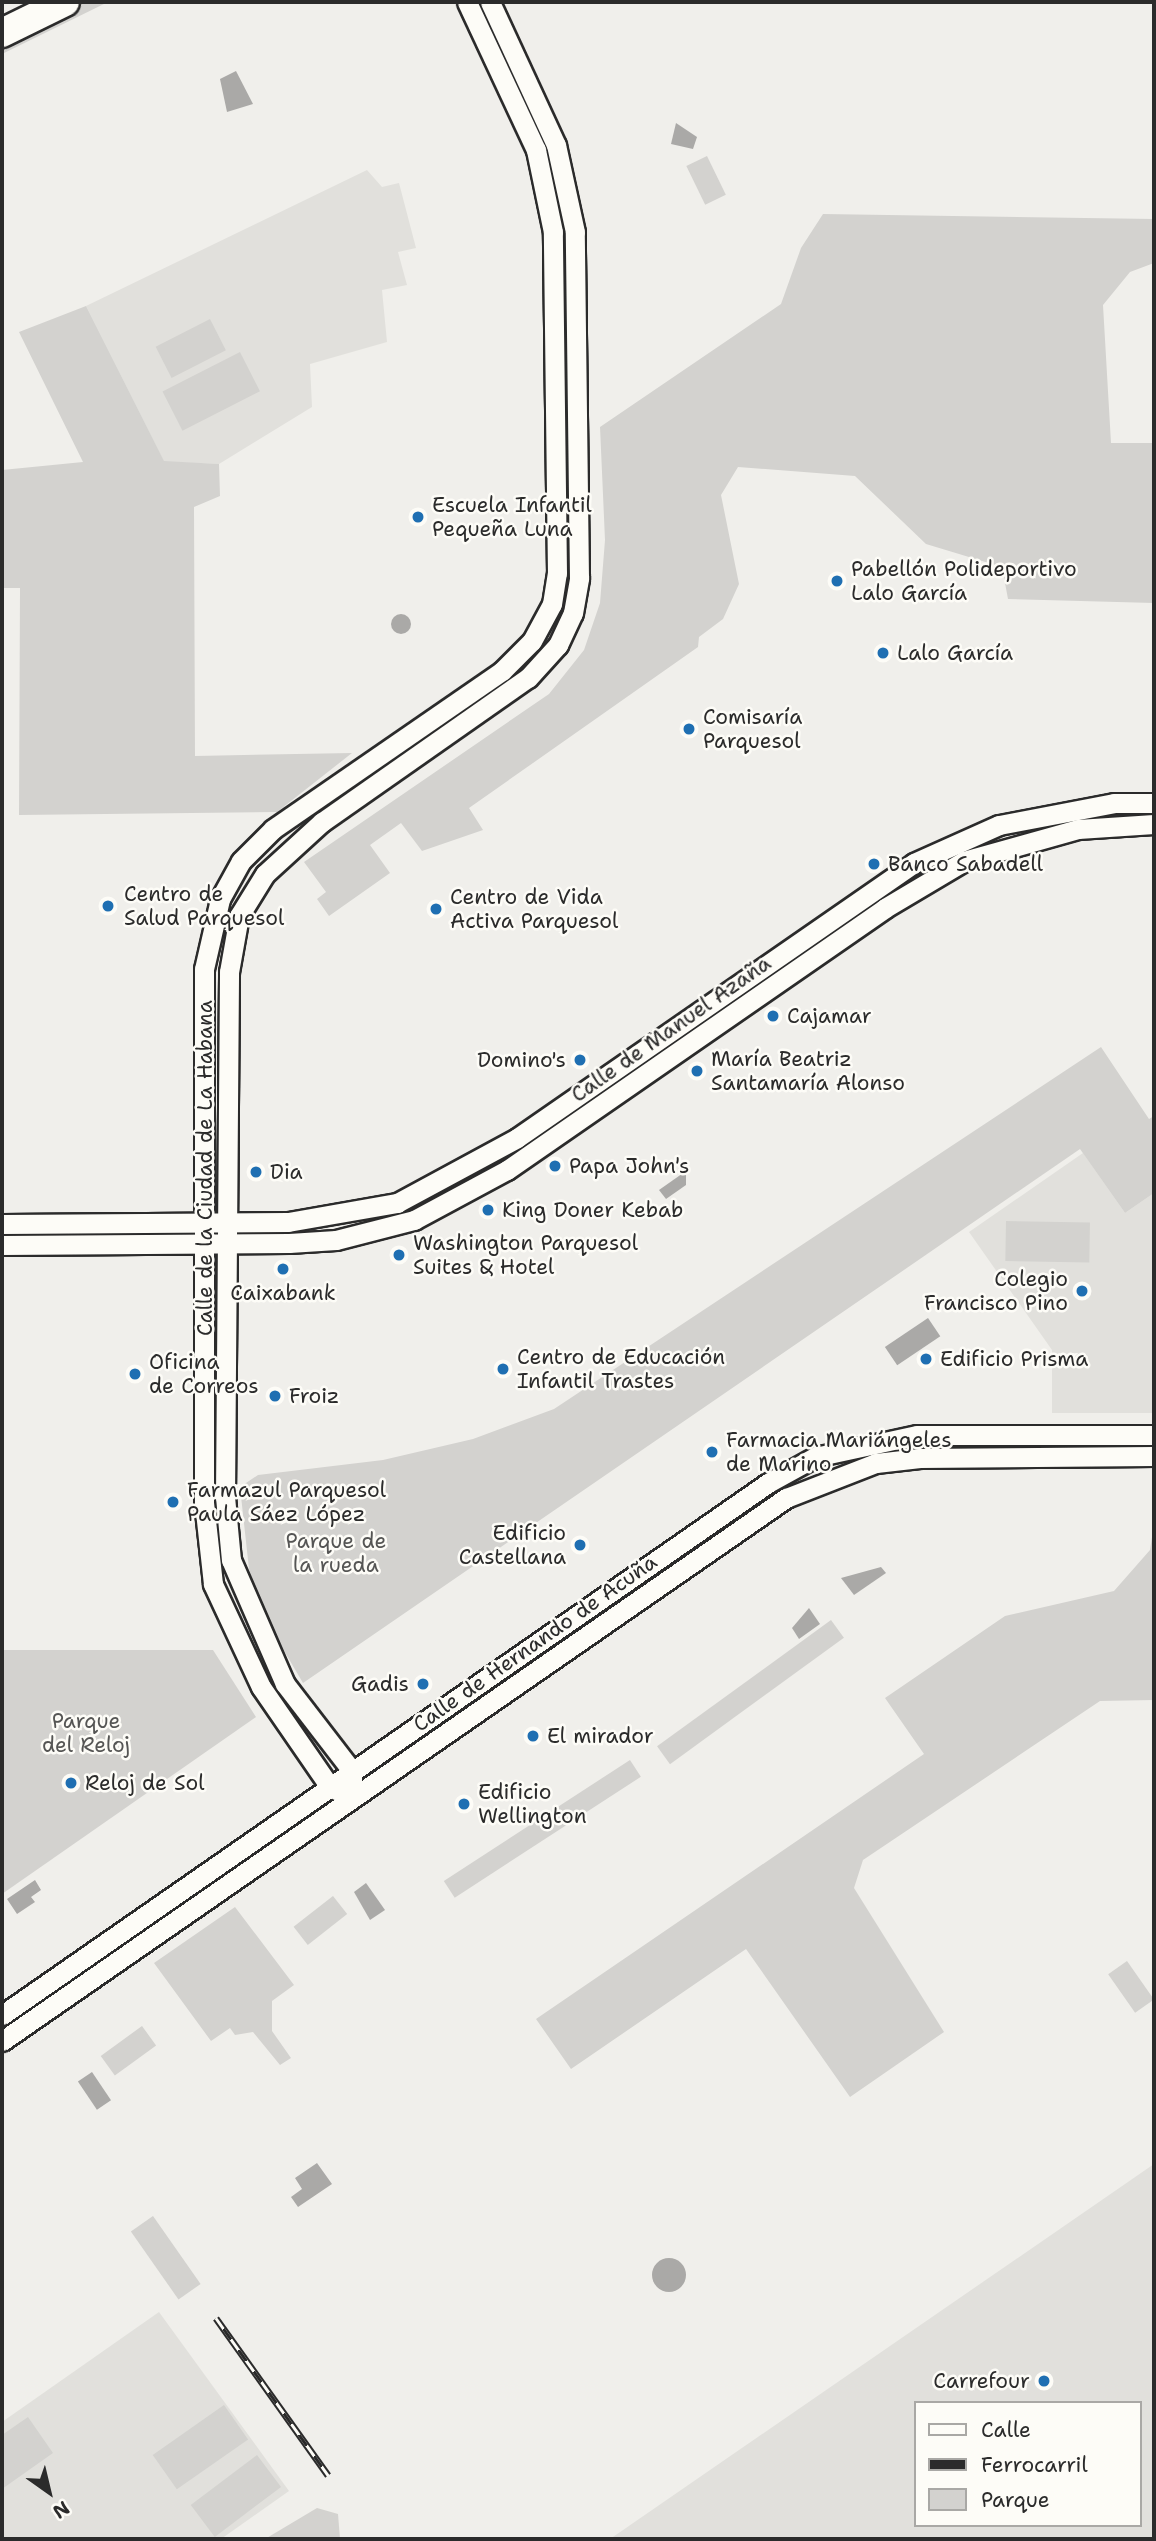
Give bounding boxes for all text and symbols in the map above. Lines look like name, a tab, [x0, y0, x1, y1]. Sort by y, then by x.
place label: Escuela Infantil Pequeña Luna	[432, 492, 592, 542]
marker: Escuela Infantil Pequeña Luna	[410, 509, 426, 525]
place label: Pabellón Polideportivo Lalo García	[851, 556, 1077, 606]
marker: Pabellón Polideportivo Lalo García	[829, 573, 845, 589]
place label: Lalo García	[897, 640, 1013, 666]
marker: Lalo García	[875, 645, 891, 661]
place label: Comisaría Parquesol	[703, 704, 802, 754]
marker: Comisaría Parquesol	[681, 721, 697, 737]
place label: Banco Sabadell	[888, 851, 1043, 877]
marker: Banco Sabadell	[866, 856, 882, 872]
place label: Centro de Salud Parquesol	[124, 881, 284, 931]
place label: Centro de Vida Activa Parquesol	[450, 884, 618, 934]
marker: Centro de Salud Parquesol	[98, 896, 118, 916]
marker: Centro de Vida Activa Parquesol	[428, 901, 444, 917]
street label: Calle de Manuel Azaña	[566, 950, 776, 1108]
street label: Calle de la Ciudad de La Habana	[192, 1000, 218, 1336]
place label: Cajamar	[787, 1003, 872, 1029]
marker: Cajamar	[765, 1008, 781, 1024]
place label: María Beatriz Santamaría Alonso	[711, 1046, 905, 1096]
place label: Domino's	[477, 1047, 566, 1073]
marker: Domino's	[572, 1052, 588, 1068]
marker: María Beatriz Santamaría Alonso	[689, 1063, 705, 1079]
place label: Papa John's	[569, 1153, 689, 1179]
marker: Papa John's	[547, 1158, 563, 1174]
place label: Dia	[270, 1159, 303, 1185]
marker: Dia	[248, 1164, 264, 1180]
place label: King Doner Kebab	[502, 1197, 683, 1223]
marker: King Doner Kebab	[480, 1202, 496, 1218]
place label: Washington Parquesol Suites & Hotel	[413, 1230, 638, 1280]
marker: Washington Parquesol Suites & Hotel	[391, 1247, 407, 1263]
marker: Caixabank	[275, 1261, 291, 1277]
place label: Colegio Francisco Pino	[924, 1266, 1068, 1316]
place label: Caixabank	[230, 1280, 336, 1306]
marker: Colegio Francisco Pino	[1074, 1283, 1090, 1299]
place label: Centro de Educación Infantil Trastes	[517, 1344, 725, 1394]
place label: Edificio Prisma	[940, 1346, 1088, 1372]
place label: Oficina de Correos	[149, 1349, 259, 1399]
marker: Edificio Prisma	[918, 1351, 934, 1367]
marker: Centro de Educación Infantil Trastes	[495, 1361, 511, 1377]
marker: Oficina de Correos	[127, 1366, 143, 1382]
place label: Froiz	[289, 1383, 339, 1409]
marker: Froiz	[267, 1388, 283, 1404]
place label: Farmacia Mariángeles de Marino	[726, 1427, 952, 1477]
marker: Farmacia Mariángeles de Marino	[704, 1444, 720, 1460]
place label: Farmazul Parquesol Paula Sáez López	[187, 1477, 386, 1527]
marker: Farmazul Parquesol Paula Sáez López	[165, 1494, 181, 1510]
place label: Edificio Castellana	[459, 1520, 566, 1570]
park label: Parque de la rueda	[286, 1528, 386, 1578]
marker: Edificio Castellana	[572, 1537, 588, 1553]
street label: Calle de Hernando de Acuña	[408, 1549, 662, 1737]
place label: Gadis	[351, 1671, 409, 1697]
marker: Gadis	[415, 1676, 431, 1692]
park label: Parque del Reloj	[42, 1708, 130, 1758]
place label: El mirador	[547, 1723, 654, 1749]
marker: El mirador	[525, 1728, 541, 1744]
place label: Reloj de Sol	[85, 1770, 205, 1796]
marker: Reloj de Sol	[63, 1775, 79, 1791]
place label: Edificio Wellington	[478, 1779, 587, 1829]
marker: Edificio Wellington	[456, 1796, 472, 1812]
place label: Carrefour	[933, 2368, 1030, 2394]
marker: Carrefour	[1036, 2373, 1052, 2389]
legend	[914, 2401, 1142, 2527]
text: Calle	[981, 2416, 1031, 2444]
text: Ferrocarril	[981, 2451, 1088, 2479]
north arrow	[14, 2457, 84, 2527]
text: Parque	[981, 2486, 1050, 2514]
text: N	[48, 2495, 74, 2524]

